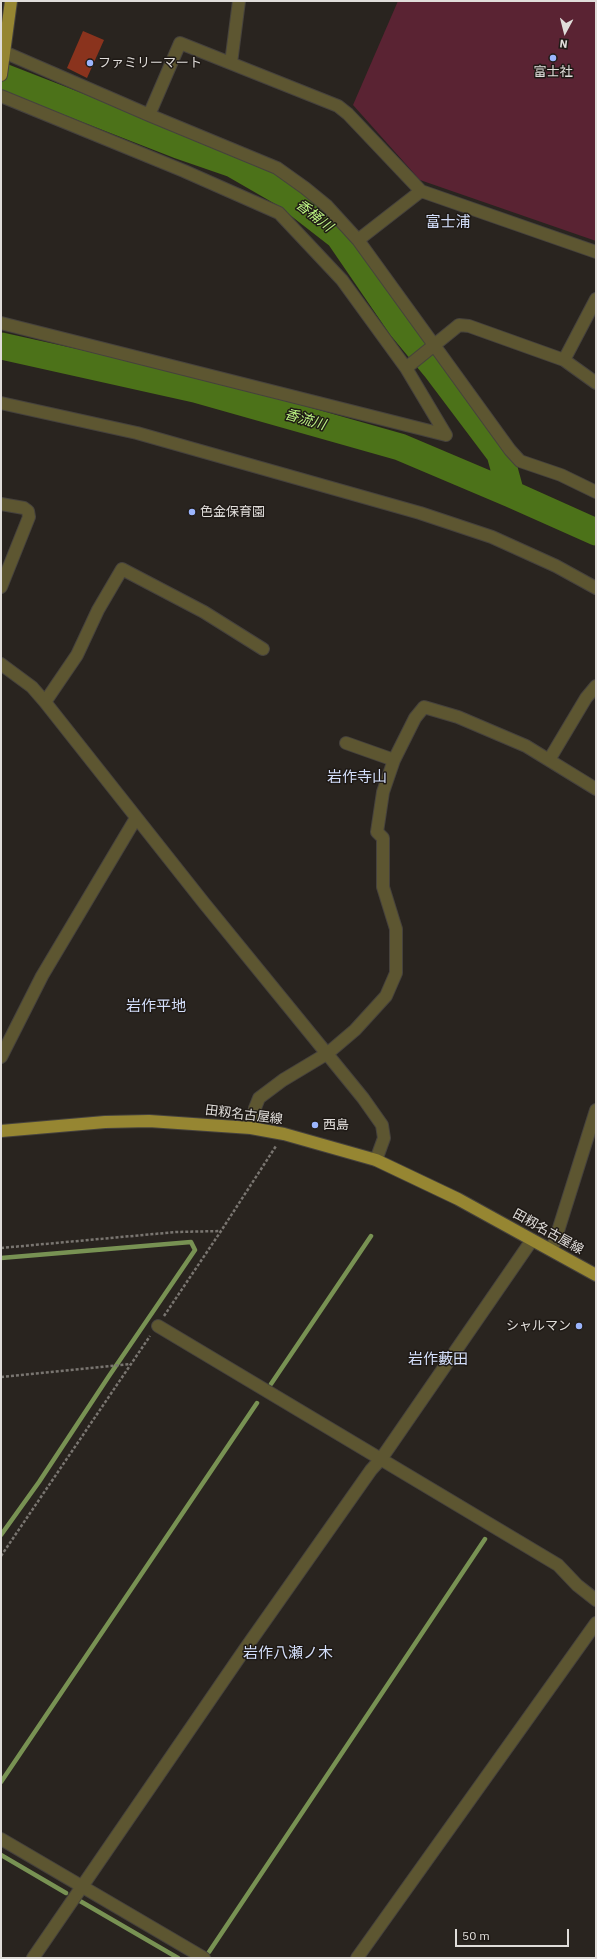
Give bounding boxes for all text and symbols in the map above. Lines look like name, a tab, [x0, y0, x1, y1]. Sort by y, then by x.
north arrow	[545, 12, 585, 52]
text: N	[559, 36, 568, 51]
marker: 富士社	[548, 53, 558, 63]
place label: ファミリーマート	[98, 55, 202, 71]
marker: ファミリーマート	[85, 58, 95, 68]
place label: 富士社	[534, 64, 572, 80]
water label: 香桶川	[292, 196, 336, 236]
district label: 富士浦	[426, 214, 470, 232]
water label: 香流川	[282, 406, 328, 434]
place label: 色金保育園	[200, 504, 265, 520]
marker: 色金保育園	[187, 507, 197, 517]
district label: 岩作寺山	[327, 769, 387, 787]
district label: 岩作平地	[126, 998, 186, 1016]
street label: 田籾名古屋線	[204, 1103, 284, 1127]
place label: 西島	[323, 1117, 349, 1133]
marker: 西島	[310, 1120, 320, 1130]
street label: 田籾名古屋線	[510, 1206, 586, 1258]
place label: シャルマン	[506, 1318, 571, 1334]
marker: シャルマン	[574, 1321, 584, 1331]
district label: 岩作藪田	[408, 1351, 468, 1369]
district label: 岩作八瀬ノ木	[243, 1645, 333, 1663]
scale bar	[457, 1921, 571, 1947]
text: 50 m	[462, 1928, 490, 1943]

